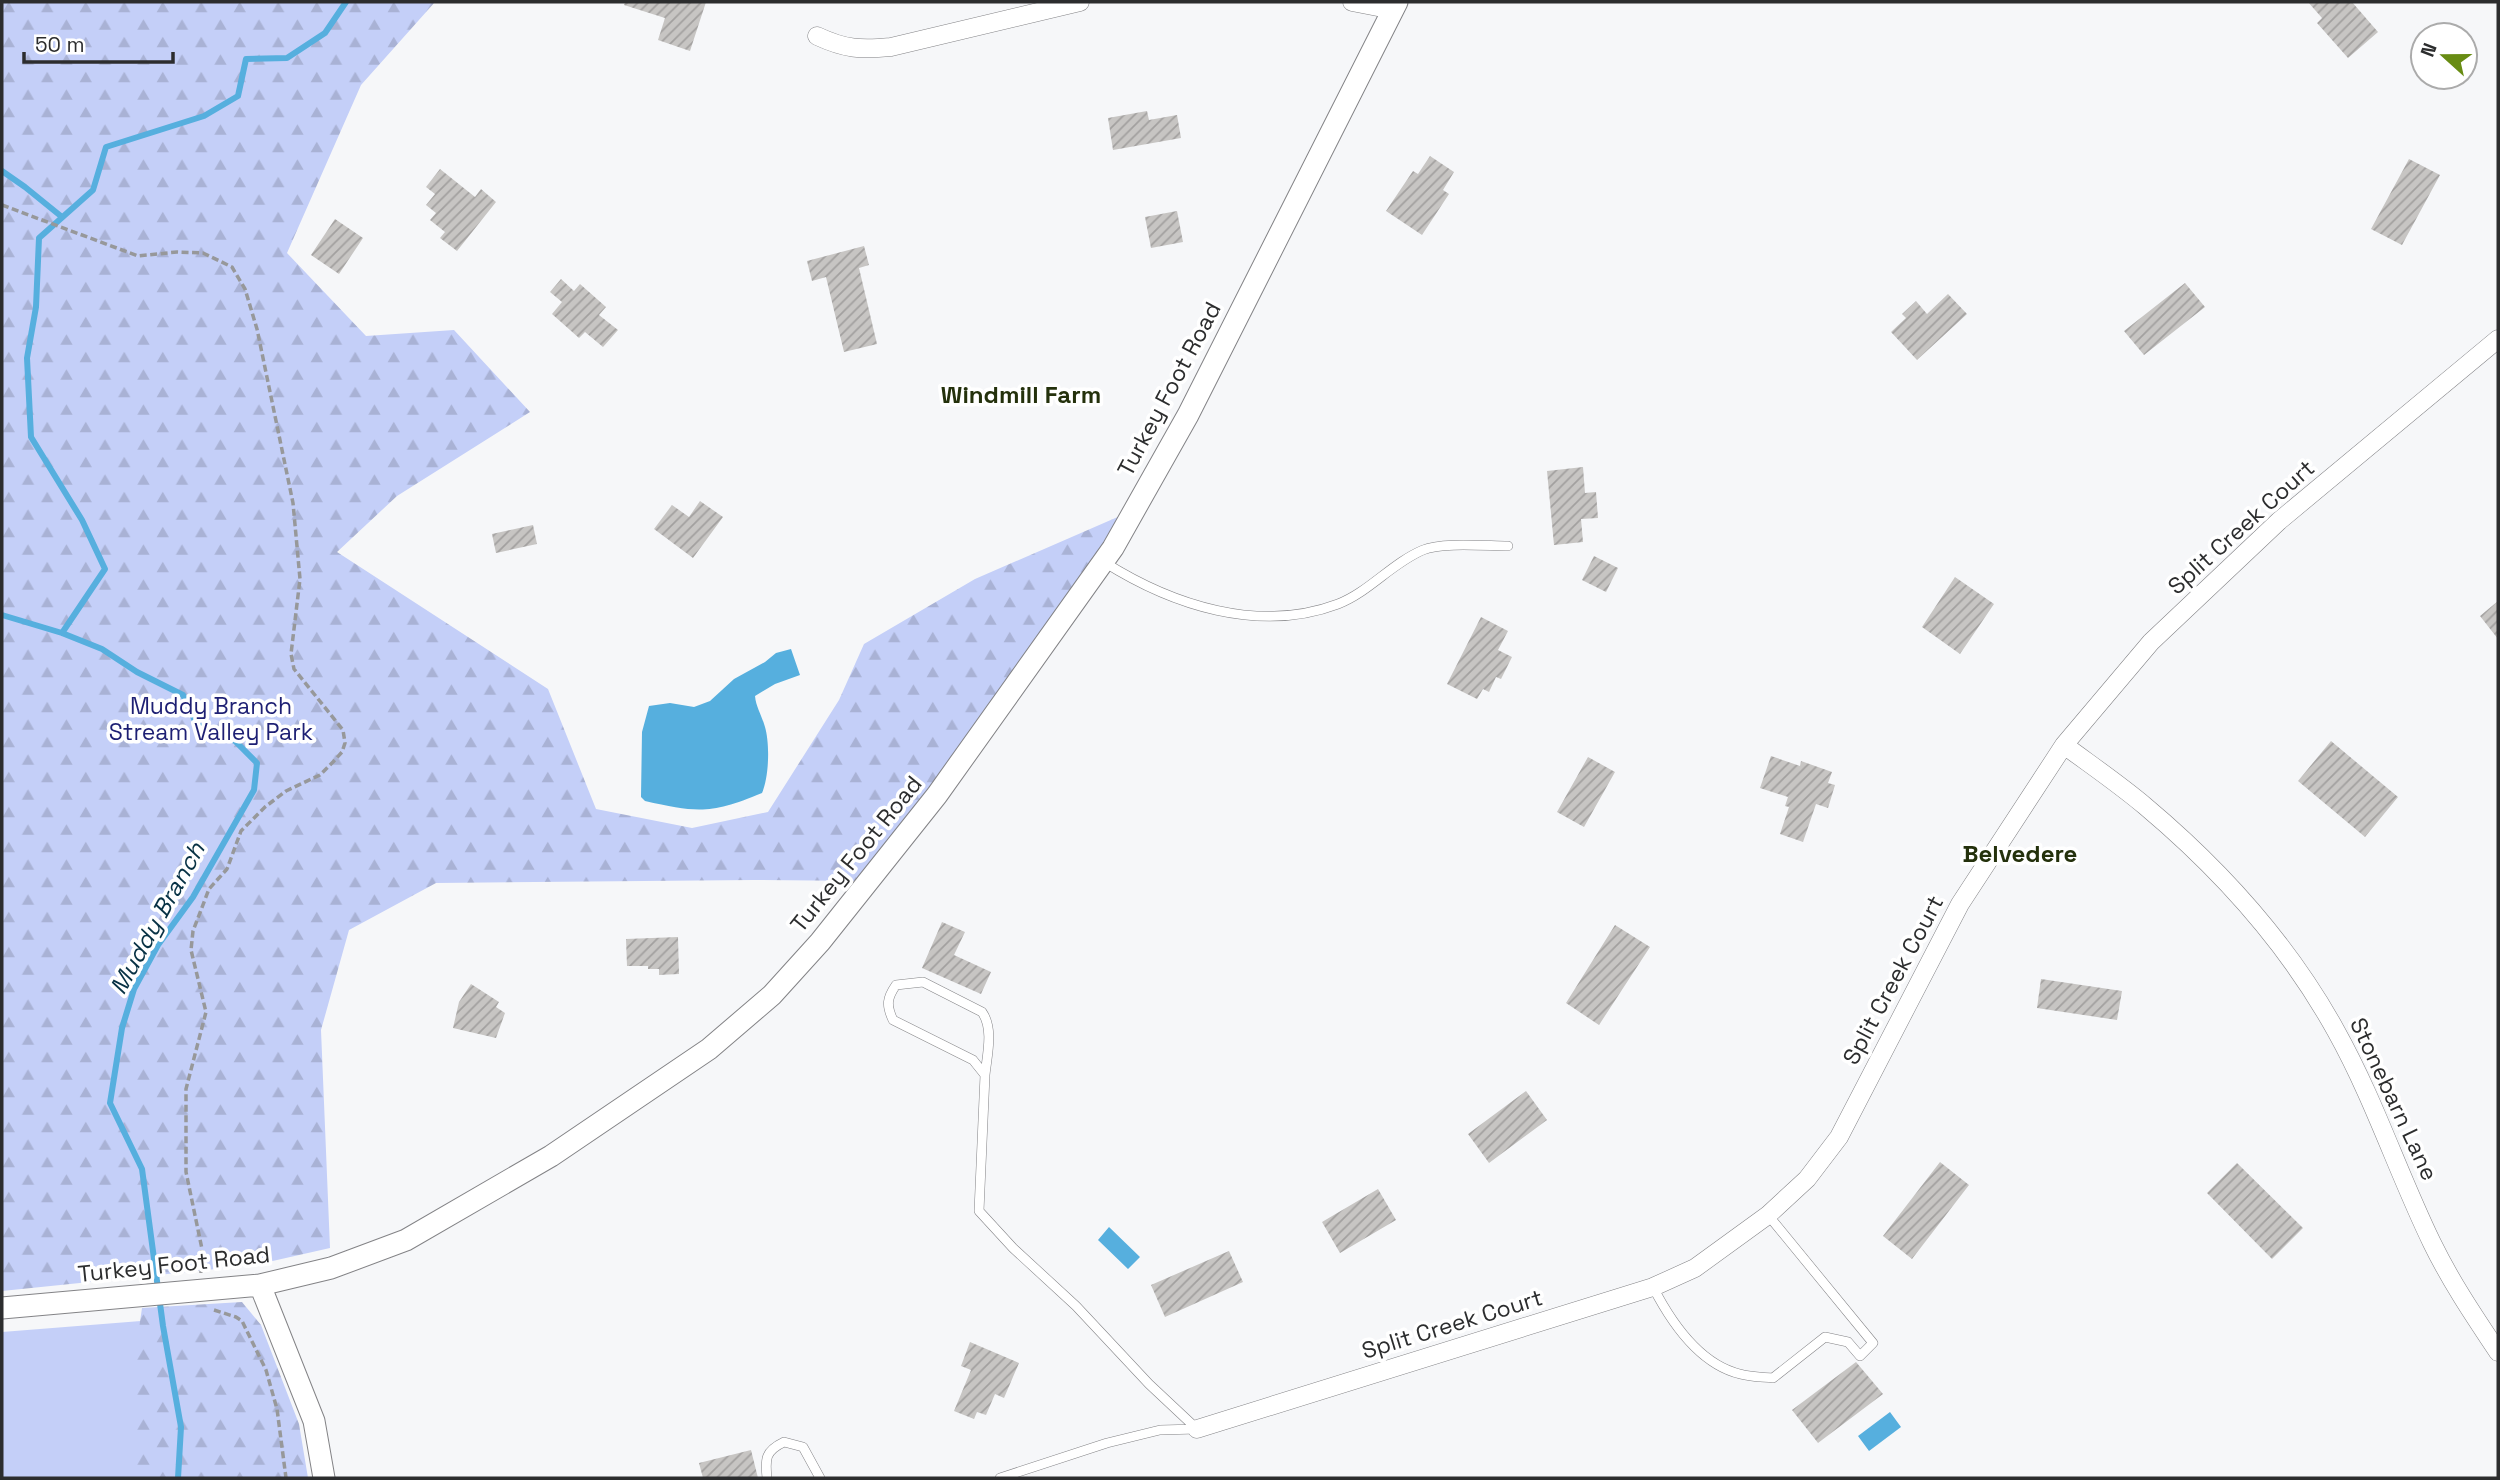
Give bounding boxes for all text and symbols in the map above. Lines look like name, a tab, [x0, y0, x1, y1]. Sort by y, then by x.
scale bar	[24, 21, 173, 65]
north arrow	[2409, 21, 2479, 91]
text: 50 m	[35, 31, 85, 58]
text: N	[2415, 40, 2443, 61]
street label: Turkey Foot Road	[1110, 297, 1228, 481]
district label: Windmill Farm	[941, 379, 1101, 410]
street label: Split Creek Court	[2161, 453, 2321, 601]
park label: Muddy Branch Stream Valley Park	[109, 691, 313, 747]
street label: Turkey Foot Road	[784, 770, 928, 938]
water label: Muddy Branch	[102, 835, 212, 1000]
district label: Belvedere	[1963, 838, 2077, 869]
street label: Split Creek Court	[1836, 890, 1950, 1070]
street label: Stonebarn Lane	[2343, 1013, 2445, 1185]
street label: Turkey Foot Road	[76, 1239, 272, 1289]
street label: Split Creek Court	[1358, 1282, 1546, 1366]

